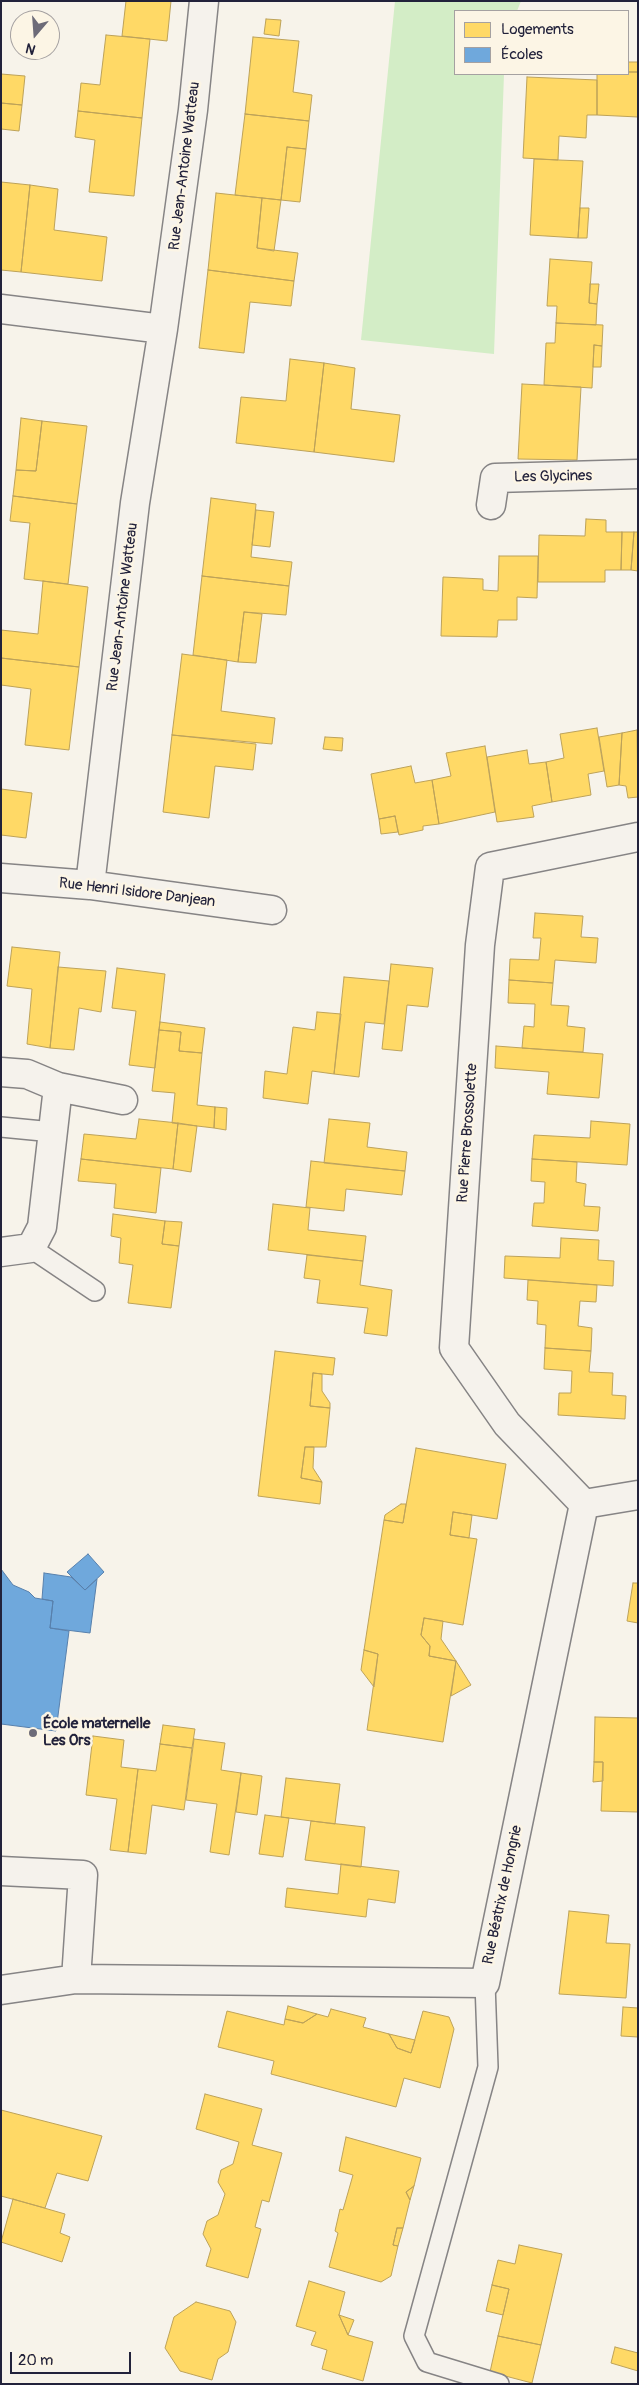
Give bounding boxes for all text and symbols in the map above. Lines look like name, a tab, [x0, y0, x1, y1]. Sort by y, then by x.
north arrow	[10, 10, 60, 60]
legend	[454, 10, 629, 75]
text: Logements	[501, 20, 574, 39]
text: N	[23, 39, 38, 58]
text: Écoles	[501, 45, 543, 64]
street label: Rue Jean-Antoine Watteau	[166, 81, 204, 251]
street label: Les Glycines	[514, 467, 592, 487]
street label: Rue Jean-Antoine Watteau	[104, 522, 142, 692]
street label: Rue Henri Isidore Danjean	[58, 874, 216, 912]
street label: Rue Pierre Brossolette	[454, 1063, 482, 1203]
place label: École maternelle Les Ors	[43, 1715, 150, 1750]
marker: École maternelle Les Ors	[27, 1727, 39, 1739]
street label: Rue Béatrix de Hongrie	[479, 1824, 527, 1966]
scale bar	[12, 2342, 134, 2374]
text: 20 m	[18, 2351, 53, 2370]

